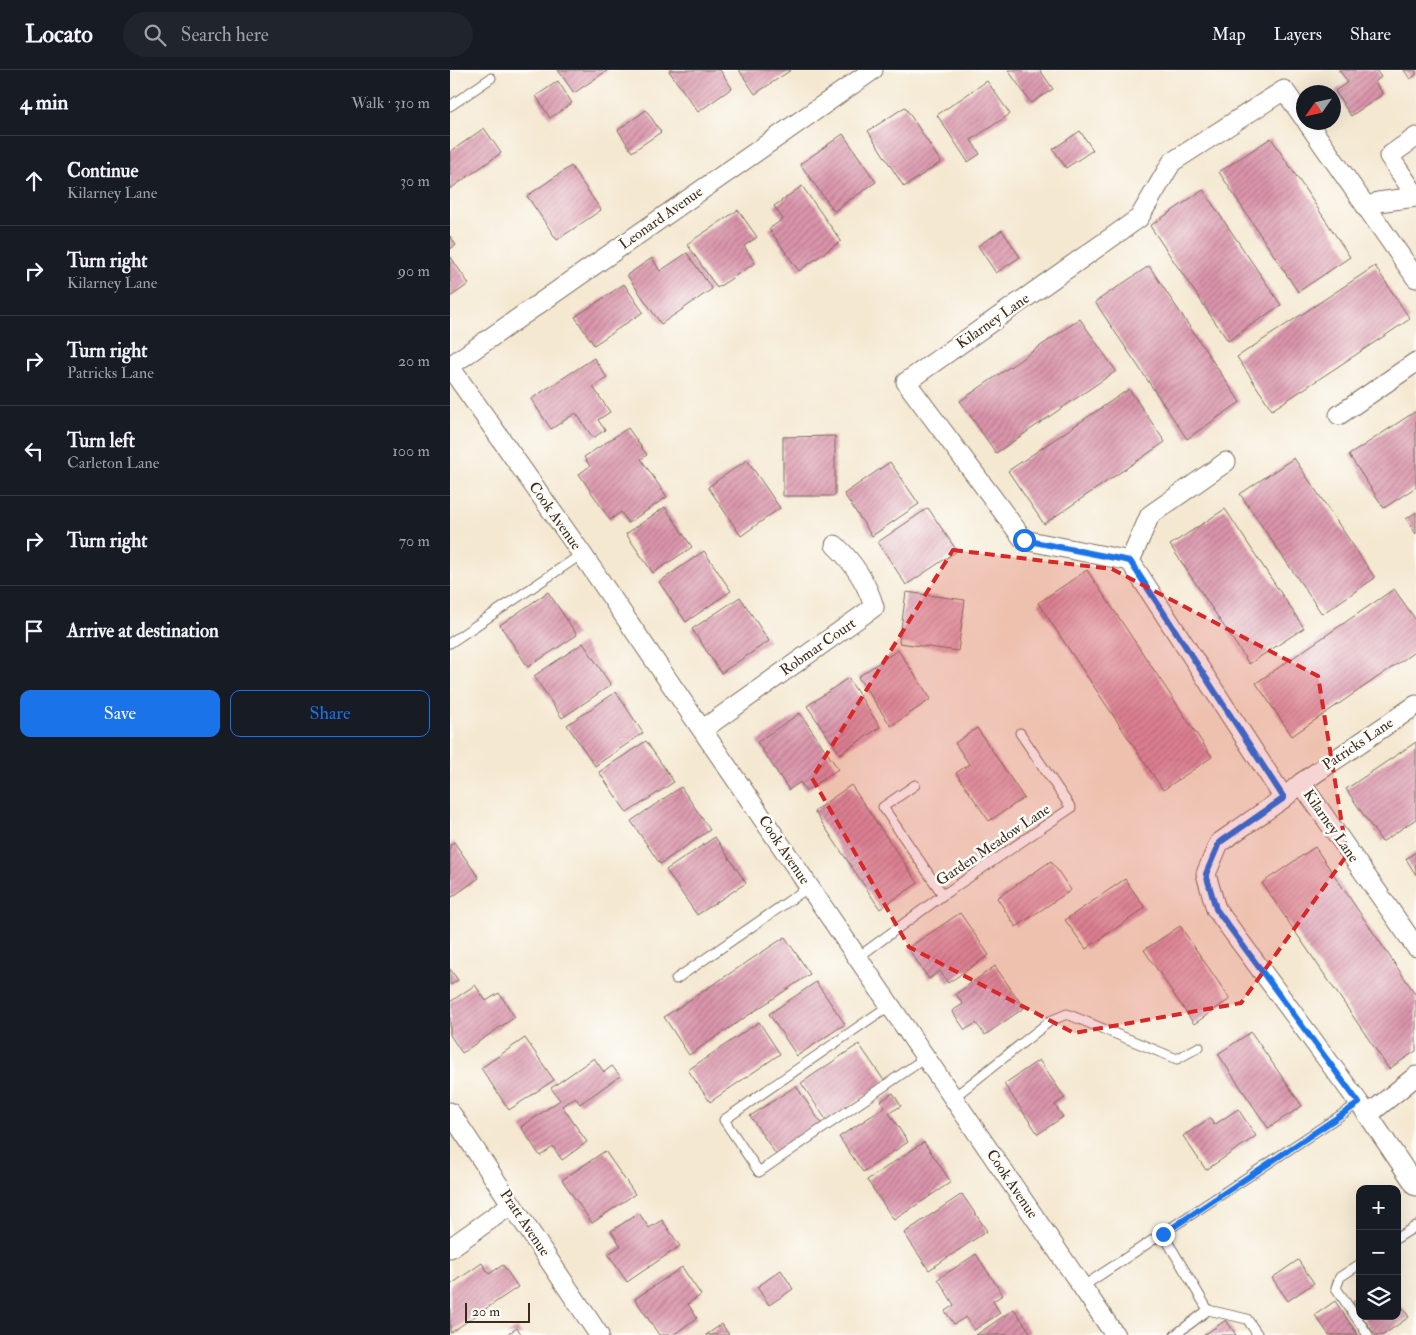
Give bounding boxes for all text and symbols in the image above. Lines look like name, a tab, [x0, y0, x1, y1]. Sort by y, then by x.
search box	[123, 12, 473, 57]
text: Locato	[25, 19, 93, 50]
icon: search	[141, 21, 169, 49]
text: Search here	[181, 23, 269, 47]
text: Map	[1212, 23, 1246, 46]
text: Layers	[1274, 23, 1322, 46]
text: Share	[1350, 23, 1391, 46]
north arrow	[1296, 85, 1341, 130]
text: 4 min	[20, 89, 68, 116]
text: Walk · 310 m	[351, 93, 430, 113]
text: Continue	[67, 159, 138, 183]
icon: ahead	[20, 167, 48, 195]
text: 30 m	[400, 171, 430, 191]
street label: Leonard Avenue	[616, 182, 706, 254]
text: Kilarney Lane	[67, 183, 158, 203]
text: Turn right	[67, 249, 147, 273]
icon: right	[20, 257, 48, 285]
text: 90 m	[398, 261, 430, 281]
text: Kilarney Lane	[67, 273, 158, 293]
street label: Kilarney Lane	[953, 289, 1033, 353]
text: Turn right	[67, 339, 147, 363]
icon: right	[20, 347, 48, 375]
text: 20 m	[398, 351, 430, 371]
text: Patricks Lane	[67, 363, 154, 383]
text: Turn left	[67, 429, 135, 453]
icon: left	[20, 437, 48, 465]
text: 100 m	[392, 441, 430, 461]
text: Carleton Lane	[67, 453, 159, 473]
street label: Cook Avenue	[525, 478, 585, 554]
icon: right	[20, 527, 48, 555]
text: Turn right	[67, 529, 147, 553]
route start	[1013, 529, 1036, 552]
text: 70 m	[399, 531, 430, 551]
street label: Robmar Court	[776, 614, 860, 680]
icon: arrive	[20, 617, 48, 645]
text: Arrive at destination	[67, 619, 219, 643]
button: Save	[20, 690, 220, 737]
button: Share	[230, 690, 430, 737]
street label: Patricks Lane	[1319, 713, 1397, 775]
street label: Kilarney Lane	[1299, 786, 1363, 866]
street label: Garden Meadow Lane	[932, 800, 1054, 890]
street label: Cook Avenue	[754, 812, 814, 888]
street label: Cook Avenue	[982, 1146, 1042, 1222]
map controls	[1356, 1185, 1401, 1320]
button: +	[1356, 1185, 1401, 1230]
street label: Pratt Avenue	[496, 1186, 554, 1260]
route end	[1152, 1223, 1175, 1246]
button: −	[1356, 1230, 1401, 1275]
button: layers	[1356, 1275, 1401, 1320]
scale bar	[465, 1300, 530, 1323]
text: 20 m	[472, 1303, 500, 1320]

